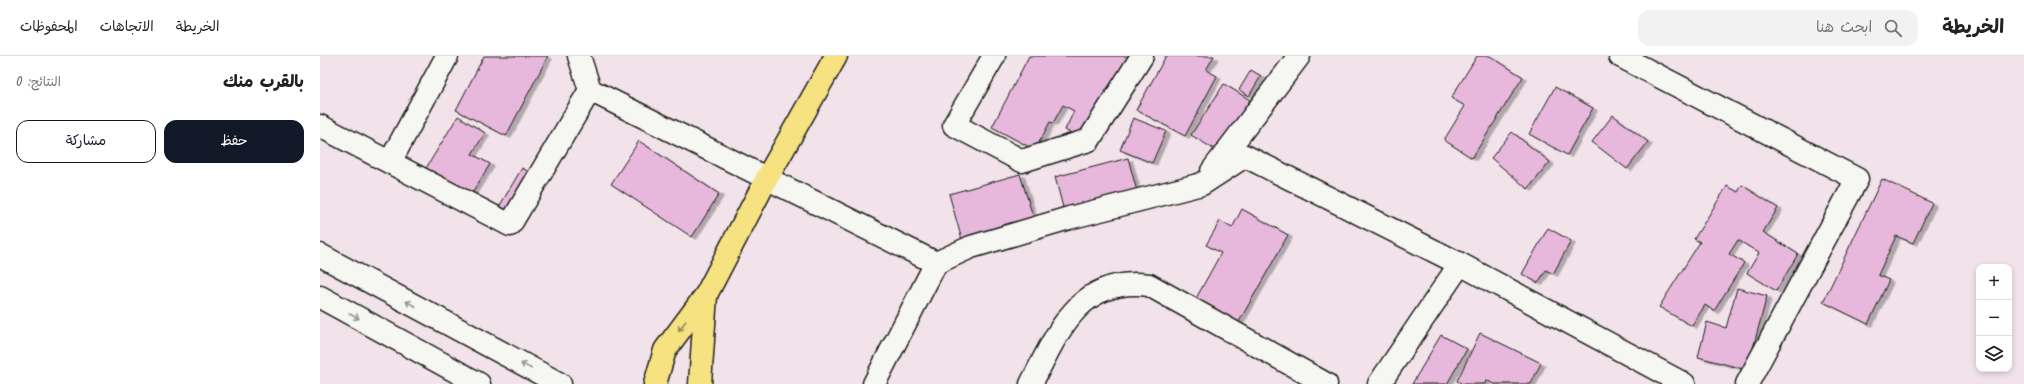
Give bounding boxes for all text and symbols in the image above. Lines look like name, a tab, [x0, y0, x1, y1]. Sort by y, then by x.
search box	[1638, 10, 1918, 46]
text: الخريطة	[1942, 13, 2004, 43]
text: المحفوظات	[20, 16, 78, 38]
text: الاتجاهات	[100, 16, 154, 38]
text: الخريطة	[176, 16, 219, 38]
text: ابحث هنا	[1816, 16, 1872, 40]
icon: search	[1882, 17, 1904, 39]
text: بالقرب منك	[223, 69, 304, 96]
text: النتائج: 0	[16, 72, 61, 93]
button: مشاركة	[16, 120, 156, 163]
button: حفظ	[164, 120, 304, 163]
map controls	[1976, 264, 2012, 372]
button: +	[1976, 264, 2012, 300]
one-way arrow	[406, 300, 418, 307]
button: −	[1976, 300, 2012, 336]
one-way arrow	[348, 313, 360, 320]
one-way arrow	[678, 320, 686, 331]
button: layers	[1976, 336, 2012, 372]
one-way arrow	[520, 361, 532, 369]

